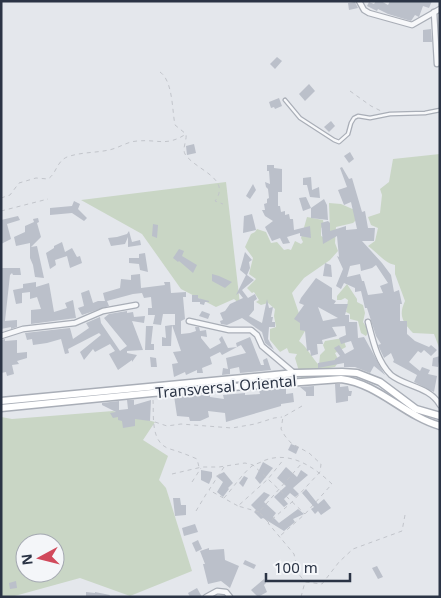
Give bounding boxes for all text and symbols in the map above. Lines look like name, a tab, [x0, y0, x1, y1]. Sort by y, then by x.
street label: Transversal Oriental	[155, 370, 297, 402]
north arrow	[15, 533, 65, 583]
scale bar	[266, 550, 350, 582]
text: N	[16, 553, 37, 566]
text: 100 m	[274, 557, 318, 577]

